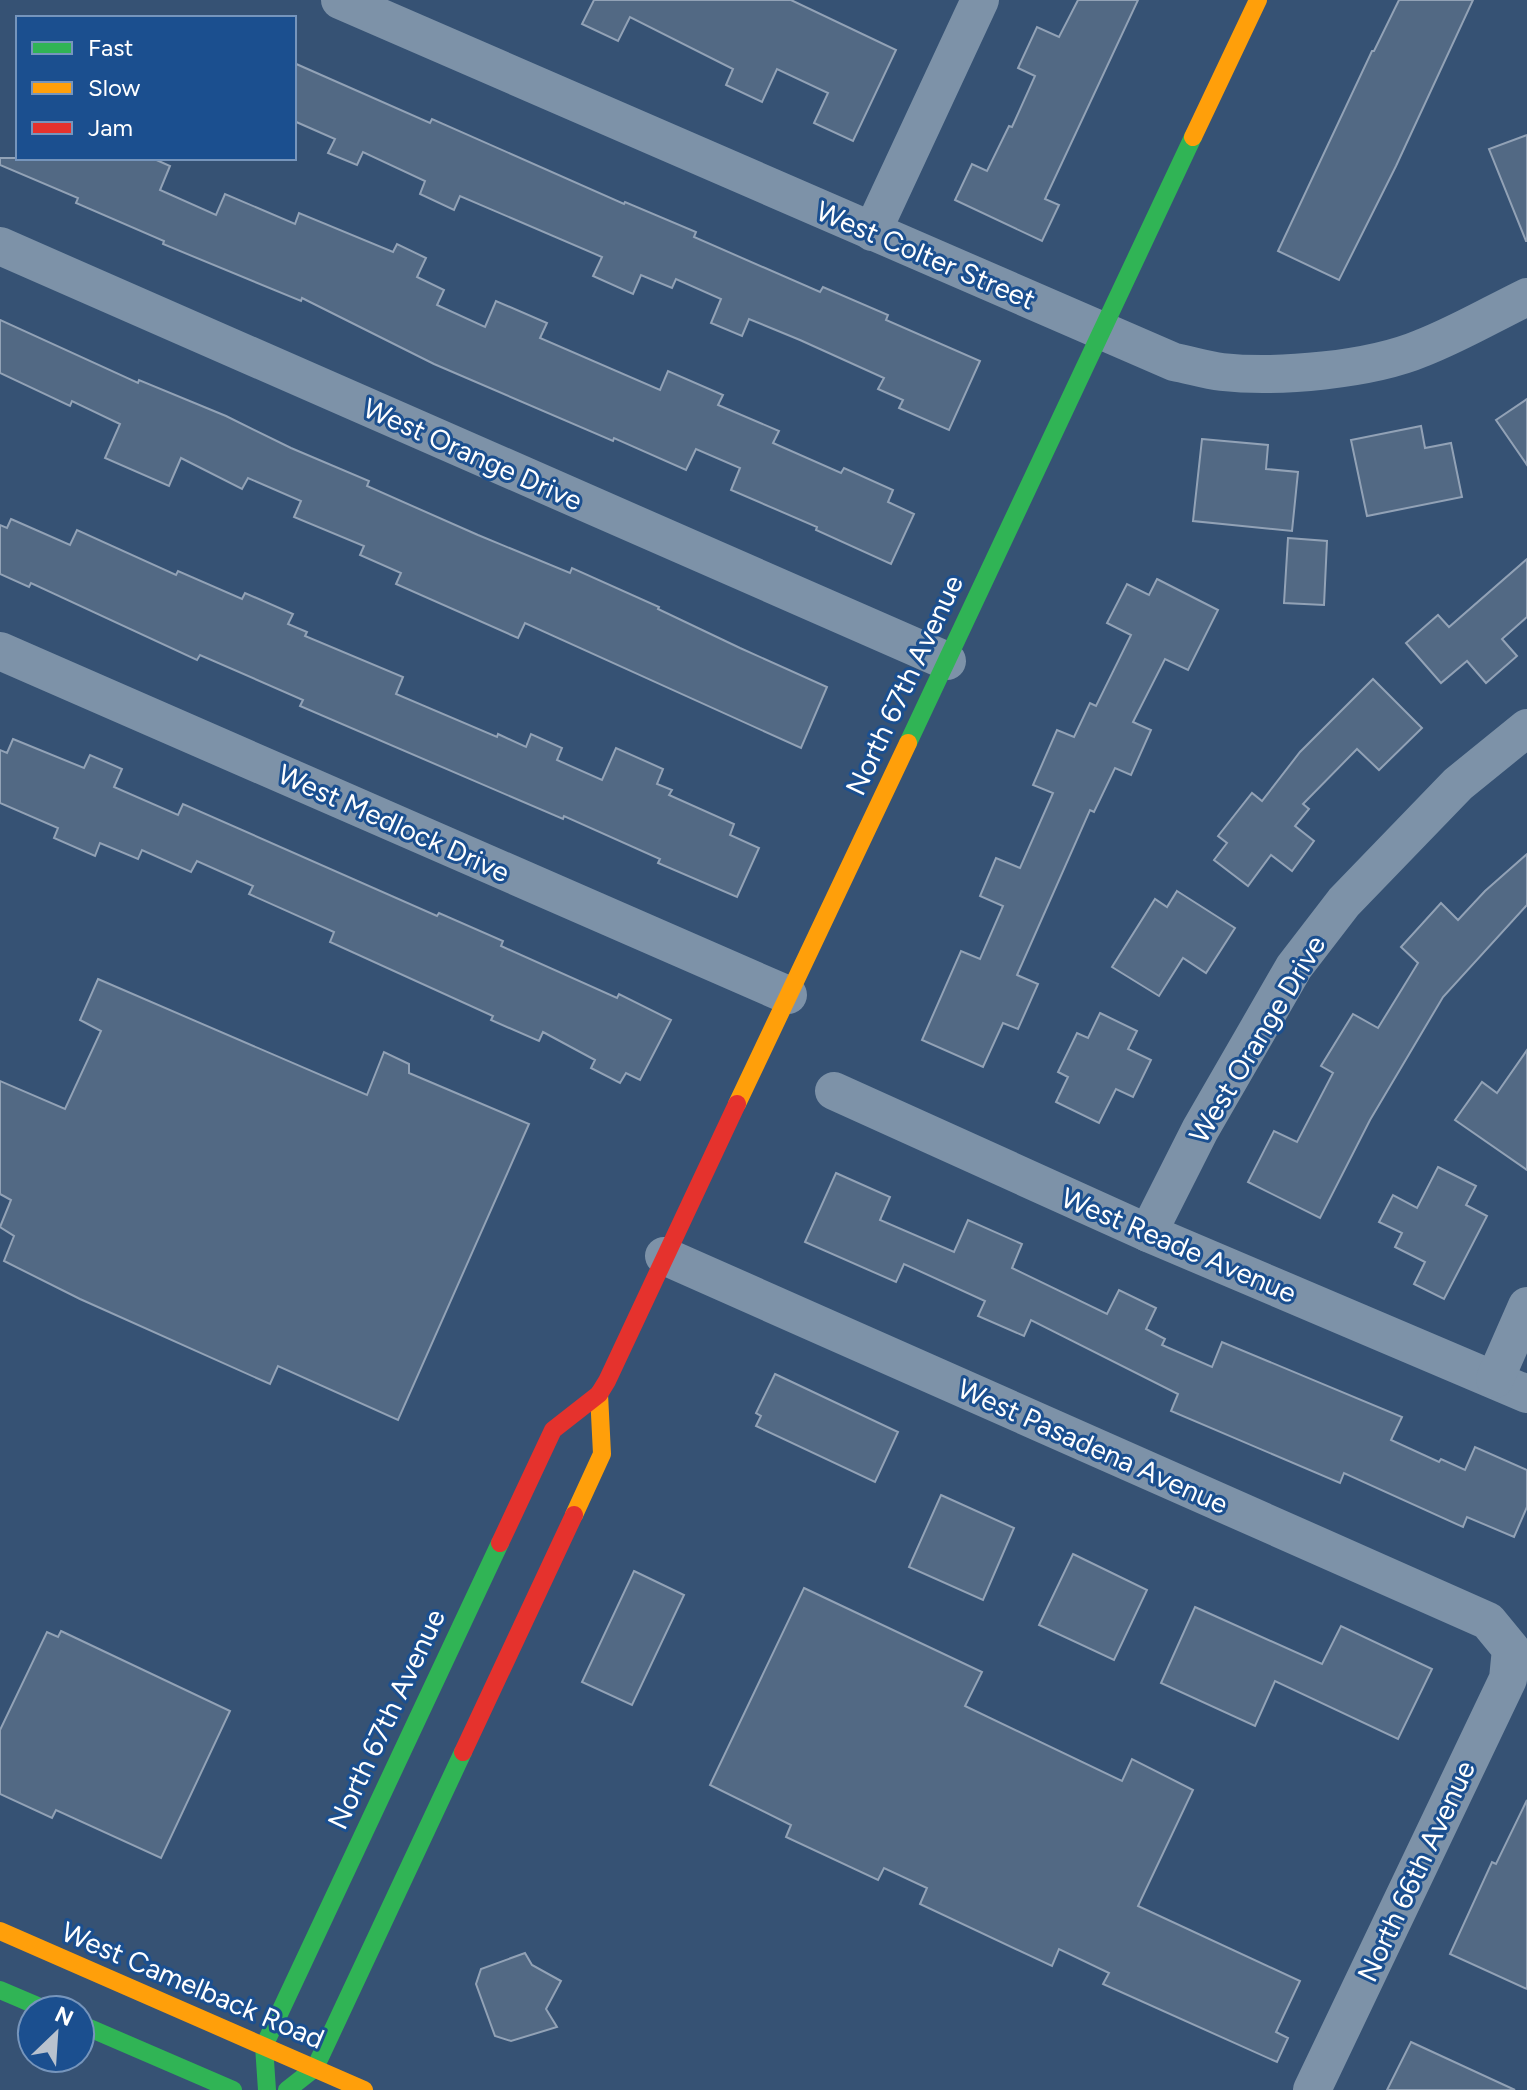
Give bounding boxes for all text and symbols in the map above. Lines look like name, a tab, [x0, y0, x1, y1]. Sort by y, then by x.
legend	[16, 16, 296, 160]
text: Fast	[88, 33, 133, 62]
text: Slow	[88, 73, 141, 102]
text: Jam	[88, 113, 133, 142]
street label: West Colter Street	[811, 193, 1041, 317]
street label: West Orange Drive	[358, 390, 588, 518]
street label: North 67th Avenue	[838, 569, 970, 801]
street label: West Medlock Drive	[273, 757, 515, 889]
street label: West Orange Drive	[1182, 929, 1332, 1149]
street label: West Reade Avenue	[1056, 1180, 1302, 1310]
street label: West Pasadena Avenue	[953, 1371, 1233, 1521]
street label: North 67th Avenue	[320, 1603, 452, 1835]
street label: North 66th Avenue	[1350, 1755, 1482, 1987]
street label: West Camelback Road	[57, 1914, 329, 2056]
north arrow	[16, 1994, 96, 2074]
text: N	[51, 2000, 78, 2032]

